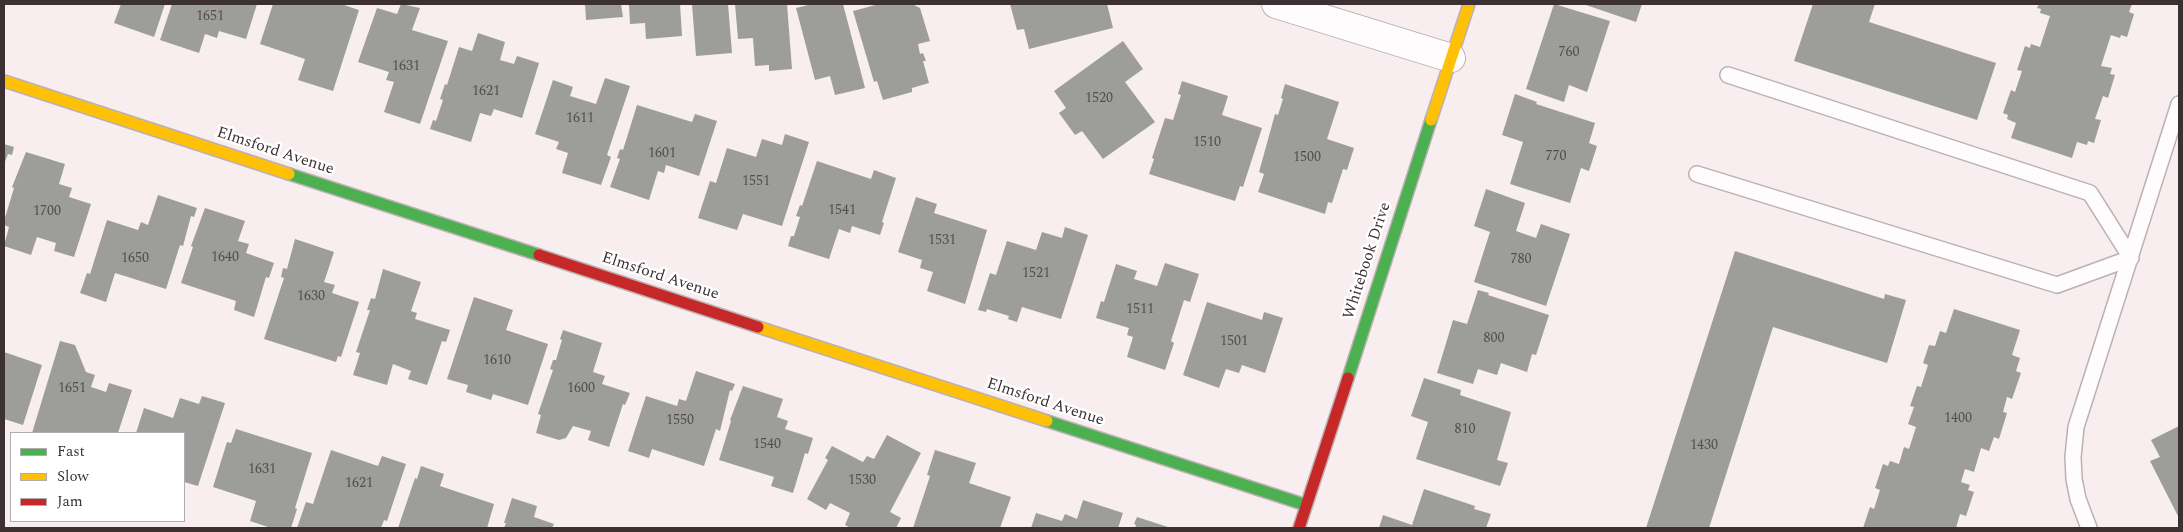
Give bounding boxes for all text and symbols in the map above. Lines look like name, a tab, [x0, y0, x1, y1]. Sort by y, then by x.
house number: 1651	[196, 9, 224, 25]
house number: 760	[1559, 45, 1579, 61]
house number: 1631	[392, 59, 420, 75]
house number: 1621	[472, 84, 500, 100]
house number: 1520	[1085, 91, 1113, 107]
house number: 1611	[566, 111, 594, 127]
street label: Elmsford Avenue	[214, 124, 336, 180]
house number: 1510	[1193, 135, 1221, 151]
house number: 1601	[648, 146, 676, 162]
house number: 770	[1546, 149, 1566, 165]
house number: 1500	[1293, 150, 1321, 166]
house number: 1551	[742, 174, 770, 190]
street label: Whitebook Drive	[1340, 200, 1396, 322]
house number: 1541	[828, 203, 856, 219]
house number: 1700	[33, 204, 61, 220]
house number: 1531	[928, 233, 956, 249]
street label: Elmsford Avenue	[599, 249, 721, 305]
house number: 1640	[211, 250, 239, 266]
house number: 1650	[121, 251, 149, 267]
house number: 780	[1511, 252, 1531, 268]
house number: 1521	[1022, 266, 1050, 282]
house number: 1630	[297, 289, 325, 305]
house number: 1511	[1126, 302, 1154, 318]
house number: 800	[1484, 331, 1504, 347]
house number: 1501	[1220, 334, 1248, 350]
house number: 1610	[483, 353, 511, 369]
street label: Elmsford Avenue	[984, 375, 1106, 431]
house number: 1651	[58, 381, 86, 397]
house number: 1600	[567, 381, 595, 397]
house number: 1400	[1944, 411, 1972, 427]
house number: 1550	[666, 413, 694, 429]
house number: 810	[1455, 422, 1475, 438]
legend	[10, 432, 185, 522]
house number: 1540	[753, 437, 781, 453]
house number: 1430	[1690, 438, 1718, 454]
text: Fast	[57, 440, 85, 463]
house number: 1631	[248, 462, 276, 478]
text: Slow	[57, 465, 89, 488]
house number: 1530	[848, 473, 876, 489]
house number: 1621	[345, 476, 373, 492]
text: Jam	[57, 490, 83, 513]

